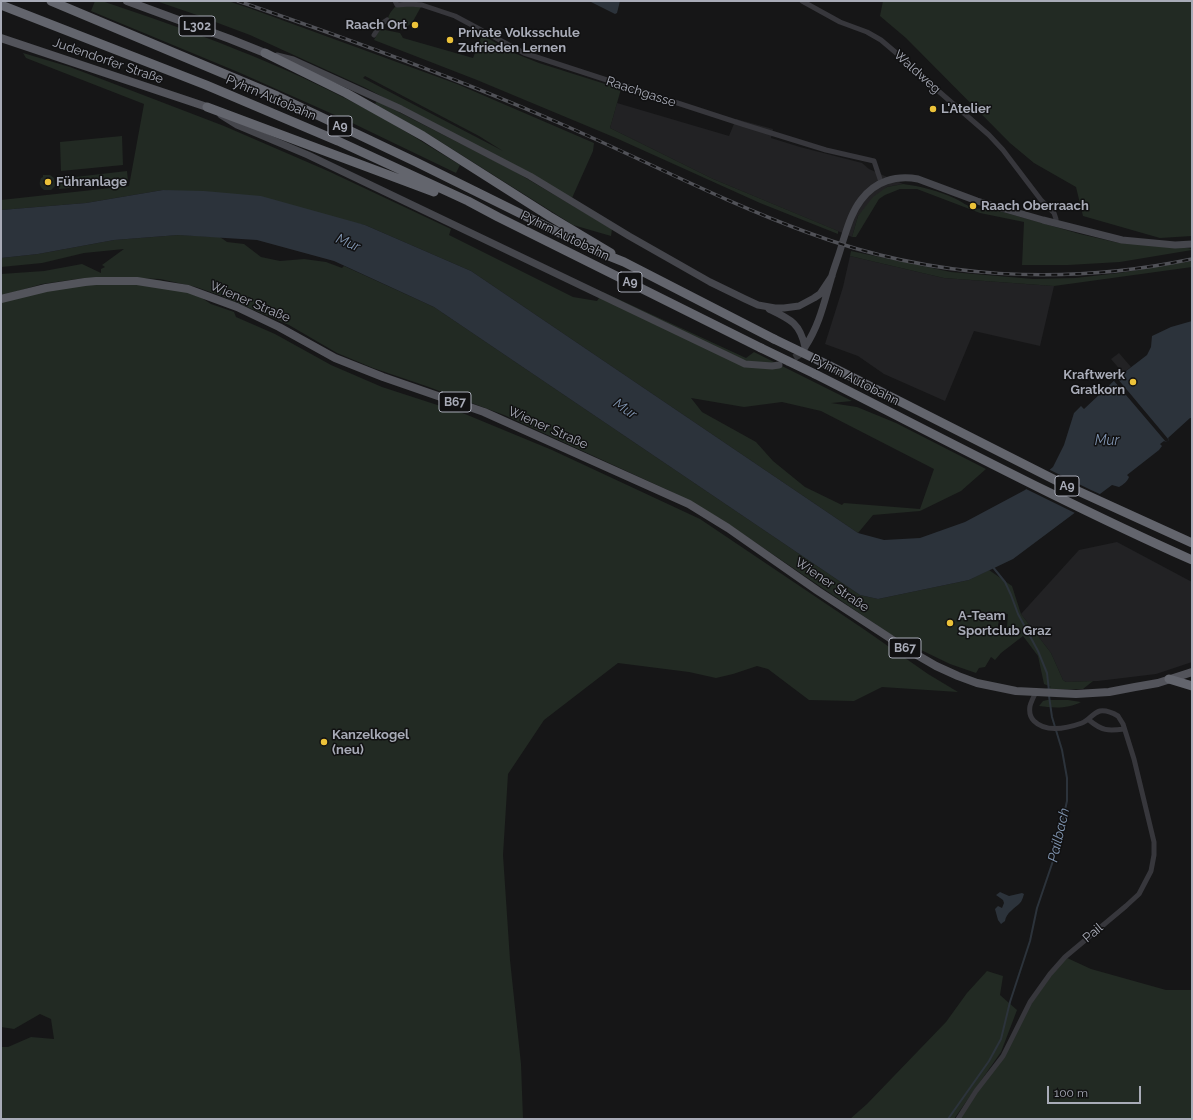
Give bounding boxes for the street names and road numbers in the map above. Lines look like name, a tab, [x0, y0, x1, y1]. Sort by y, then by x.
road number: L302	[179, 16, 215, 36]
street label: Judendorfer Straße	[51, 35, 165, 87]
street label: Waldweg	[890, 47, 944, 97]
street label: Pyhrn Autobahn	[223, 72, 319, 124]
street label: Raachgasse	[604, 73, 678, 111]
road number: A9	[328, 116, 352, 136]
street label: Pyhrn Autobahn	[518, 208, 612, 264]
road number: A9	[618, 272, 642, 292]
street label: Wiener Straße	[208, 278, 292, 326]
street label: Pyhrn Autobahn	[808, 351, 902, 409]
road number: B67	[439, 392, 471, 412]
street label: Wiener Straße	[506, 403, 590, 453]
road number: A9	[1055, 476, 1079, 496]
street label: Wiener Straße	[792, 555, 872, 615]
road number: B67	[889, 638, 921, 658]
street label: Pail	[1080, 920, 1106, 946]

